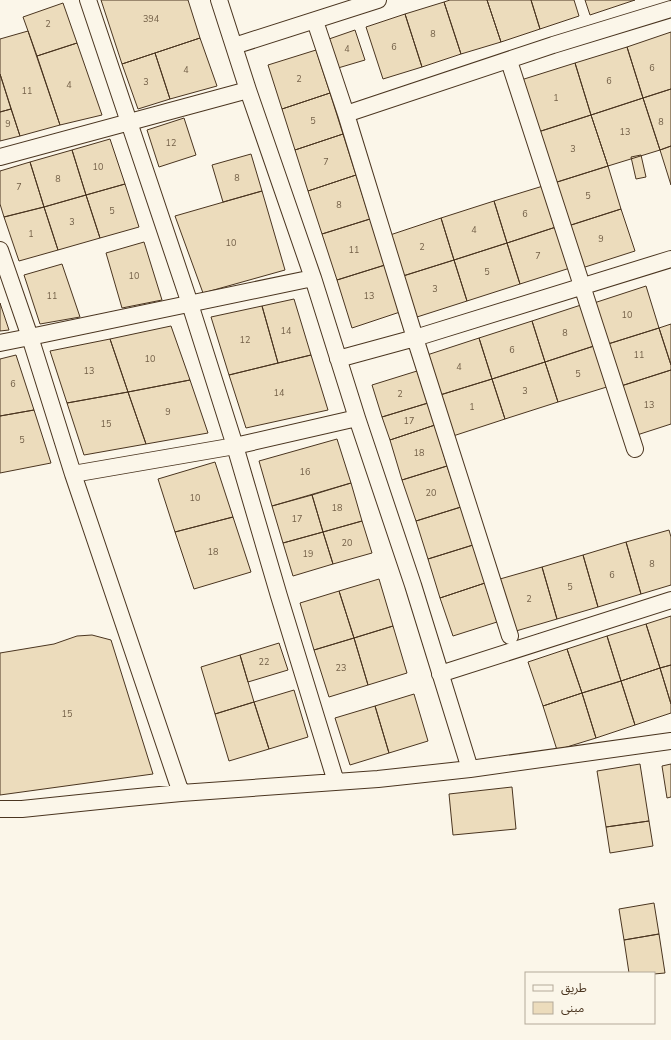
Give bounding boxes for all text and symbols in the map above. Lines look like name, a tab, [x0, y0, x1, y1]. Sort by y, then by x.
house number: 394	[143, 13, 160, 25]
house number: 2	[45, 18, 51, 30]
house number: 8	[430, 28, 436, 40]
house number: 6	[391, 41, 397, 53]
house number: 4	[344, 43, 350, 55]
house number: 6	[649, 62, 655, 74]
house number: 4	[183, 64, 189, 76]
house number: 2	[296, 73, 302, 85]
house number: 6	[606, 75, 612, 87]
house number: 3	[143, 76, 149, 88]
house number: 4	[66, 79, 72, 91]
house number: 11	[22, 85, 32, 97]
house number: 1	[553, 92, 559, 104]
house number: 5	[310, 115, 316, 127]
house number: 8	[658, 116, 664, 128]
house number: 9	[5, 118, 11, 130]
house number: 13	[620, 126, 630, 138]
house number: 12	[166, 137, 176, 149]
house number: 3	[570, 143, 576, 155]
house number: 7	[323, 156, 329, 168]
house number: 10	[93, 161, 103, 173]
house number: 8	[234, 172, 240, 184]
house number: 8	[55, 173, 61, 185]
house number: 7	[16, 181, 22, 193]
house number: 5	[585, 190, 591, 202]
house number: 8	[336, 199, 342, 211]
house number: 5	[109, 205, 115, 217]
house number: 6	[522, 208, 528, 220]
house number: 3	[69, 216, 75, 228]
house number: 4	[471, 224, 477, 236]
house number: 1	[28, 228, 34, 240]
house number: 9	[598, 233, 604, 245]
house number: 10	[226, 237, 236, 249]
house number: 2	[419, 241, 425, 253]
house number: 11	[349, 244, 359, 256]
house number: 7	[535, 250, 541, 262]
house number: 5	[484, 266, 490, 278]
house number: 10	[129, 270, 139, 282]
house number: 3	[432, 283, 438, 295]
house number: 11	[47, 290, 57, 302]
house number: 13	[364, 290, 374, 302]
house number: 10	[622, 309, 632, 321]
house number: 14	[281, 325, 292, 337]
house number: 8	[562, 327, 568, 339]
house number: 12	[240, 334, 250, 346]
house number: 6	[509, 344, 515, 356]
house number: 11	[634, 349, 644, 361]
house number: 10	[145, 353, 155, 365]
house number: 4	[456, 361, 462, 373]
house number: 13	[84, 365, 94, 377]
house number: 5	[575, 368, 581, 380]
house number: 6	[10, 378, 16, 390]
house number: 3	[522, 385, 528, 397]
house number: 14	[274, 387, 285, 399]
house number: 2	[397, 388, 403, 400]
house number: 13	[644, 399, 654, 411]
house number: 1	[469, 401, 475, 413]
house number: 9	[165, 406, 171, 418]
house number: 17	[404, 415, 414, 427]
house number: 15	[101, 418, 111, 430]
house number: 5	[19, 434, 25, 446]
house number: 18	[414, 447, 424, 459]
house number: 16	[300, 466, 310, 478]
house number: 20	[426, 487, 436, 499]
house number: 10	[190, 492, 200, 504]
house number: 18	[332, 502, 342, 514]
house number: 17	[292, 513, 302, 525]
house number: 20	[342, 537, 352, 549]
house number: 18	[208, 546, 218, 558]
house number: 19	[303, 548, 313, 560]
house number: 8	[649, 558, 655, 570]
house number: 6	[609, 569, 615, 581]
house number: 5	[567, 581, 573, 593]
house number: 2	[526, 593, 532, 605]
house number: 22	[259, 656, 269, 668]
house number: 23	[336, 662, 346, 674]
house number: 15	[62, 708, 72, 720]
legend	[525, 972, 655, 1024]
text: طريق	[561, 980, 587, 996]
text: مبنى	[561, 1000, 584, 1016]

